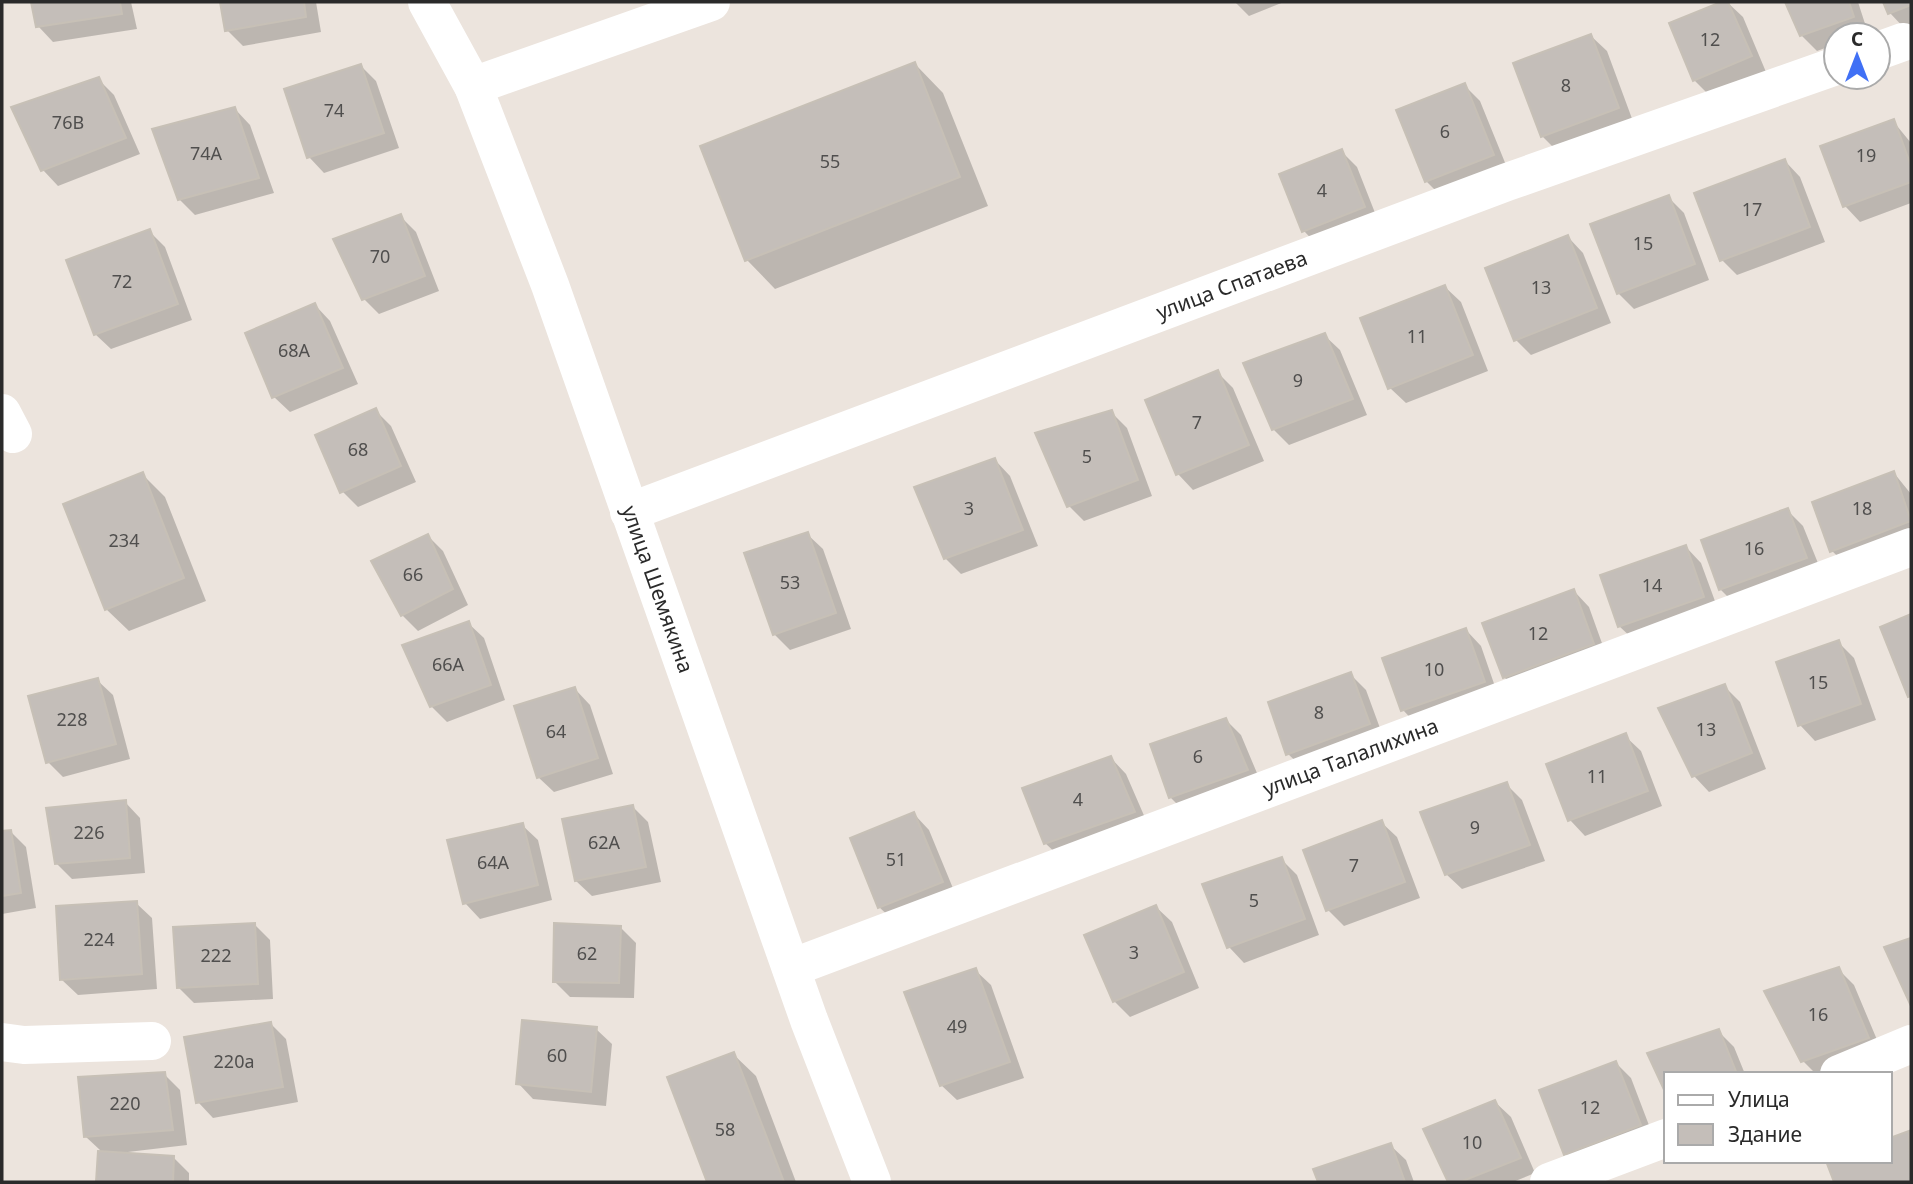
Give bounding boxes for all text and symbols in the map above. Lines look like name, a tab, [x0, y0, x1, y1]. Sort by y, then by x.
north arrow	[1822, 21, 1892, 91]
text: С	[1851, 26, 1863, 52]
house number: 12	[1700, 27, 1720, 51]
house number: 8	[1561, 73, 1571, 97]
house number: 74	[324, 98, 344, 122]
house number: 76В	[52, 110, 84, 134]
house number: 6	[1440, 119, 1450, 143]
house number: 74А	[190, 141, 223, 165]
house number: 19	[1856, 143, 1876, 167]
house number: 55	[820, 149, 840, 173]
house number: 4	[1317, 178, 1327, 202]
house number: 17	[1742, 197, 1762, 221]
house number: 15	[1633, 231, 1653, 255]
street label: улица Спатаева	[1152, 243, 1311, 326]
house number: 70	[370, 244, 390, 268]
house number: 72	[112, 269, 132, 293]
house number: 13	[1531, 275, 1551, 299]
house number: 11	[1407, 324, 1427, 348]
house number: 68А	[278, 338, 311, 362]
house number: 9	[1293, 368, 1303, 392]
house number: 7	[1192, 410, 1202, 434]
house number: 68	[348, 437, 368, 461]
house number: 5	[1082, 444, 1092, 468]
house number: 3	[964, 496, 974, 520]
house number: 18	[1852, 496, 1872, 520]
street label: улица Шемякина	[616, 502, 701, 677]
house number: 234	[109, 528, 139, 552]
house number: 16	[1744, 536, 1764, 560]
house number: 66	[403, 562, 423, 586]
house number: 53	[780, 570, 800, 594]
house number: 14	[1642, 573, 1662, 597]
house number: 12	[1528, 621, 1548, 645]
house number: 66А	[432, 652, 465, 676]
house number: 10	[1424, 657, 1444, 681]
house number: 15	[1808, 670, 1828, 694]
house number: 8	[1314, 700, 1324, 724]
house number: 228	[57, 707, 87, 731]
street label: улица Талалихина	[1259, 711, 1442, 802]
house number: 13	[1696, 717, 1716, 741]
house number: 64	[546, 719, 566, 743]
house number: 6	[1193, 744, 1203, 768]
house number: 11	[1587, 764, 1607, 788]
house number: 4	[1073, 787, 1083, 811]
house number: 9	[1470, 815, 1480, 839]
house number: 226	[74, 820, 104, 844]
house number: 62А	[588, 830, 621, 854]
house number: 51	[886, 847, 906, 871]
house number: 64А	[477, 850, 510, 874]
house number: 7	[1349, 853, 1359, 877]
house number: 5	[1249, 888, 1259, 912]
house number: 224	[84, 927, 114, 951]
house number: 3	[1129, 940, 1139, 964]
house number: 62	[577, 941, 597, 965]
house number: 222	[201, 943, 231, 967]
house number: 16	[1808, 1002, 1828, 1026]
house number: 49	[947, 1014, 967, 1038]
house number: 60	[547, 1043, 567, 1067]
house number: 220а	[214, 1049, 254, 1073]
legend	[1664, 1072, 1892, 1163]
text: Улица	[1728, 1085, 1790, 1113]
house number: 220	[110, 1091, 140, 1115]
house number: 12	[1580, 1095, 1600, 1119]
house number: 58	[715, 1117, 735, 1141]
text: Здание	[1728, 1120, 1802, 1148]
house number: 10	[1462, 1130, 1482, 1154]

